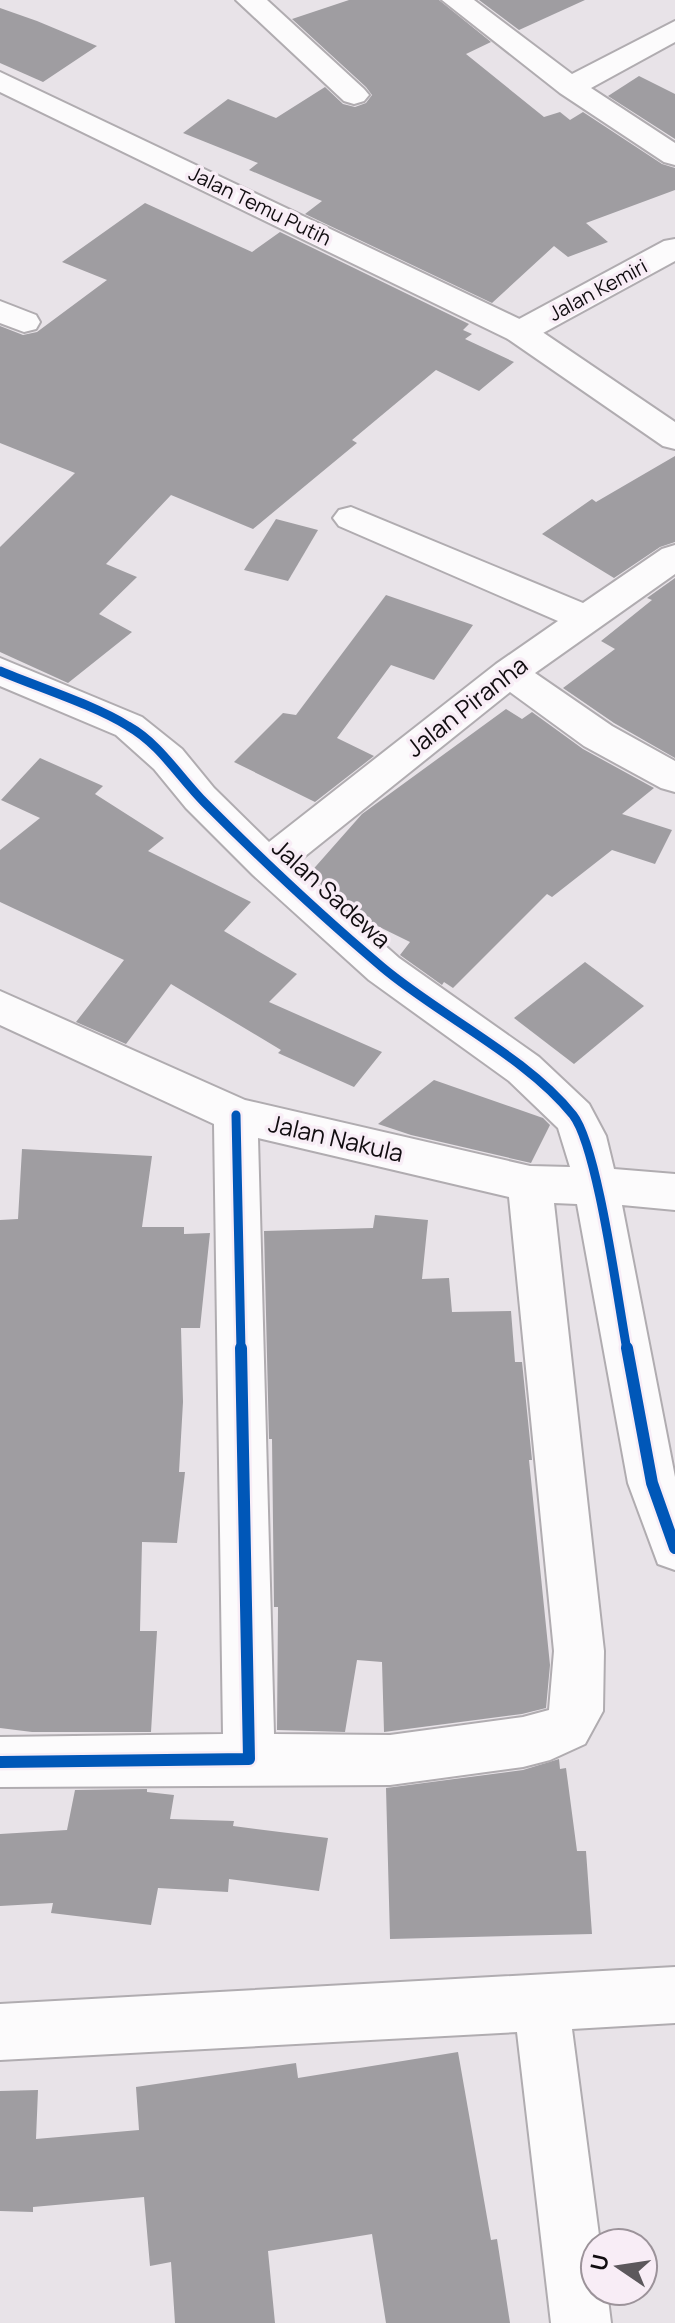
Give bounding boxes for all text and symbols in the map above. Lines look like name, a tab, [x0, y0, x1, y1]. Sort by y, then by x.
street label: Jalan Temu Putih	[185, 159, 336, 252]
street label: Jalan Kemiri	[544, 252, 652, 327]
street label: Jalan Piranha	[398, 648, 534, 764]
street label: Jalan Sadewa	[265, 831, 399, 955]
street label: Jalan Nakula	[266, 1106, 407, 1169]
north arrow	[579, 2227, 659, 2307]
text: U	[583, 2251, 616, 2274]

